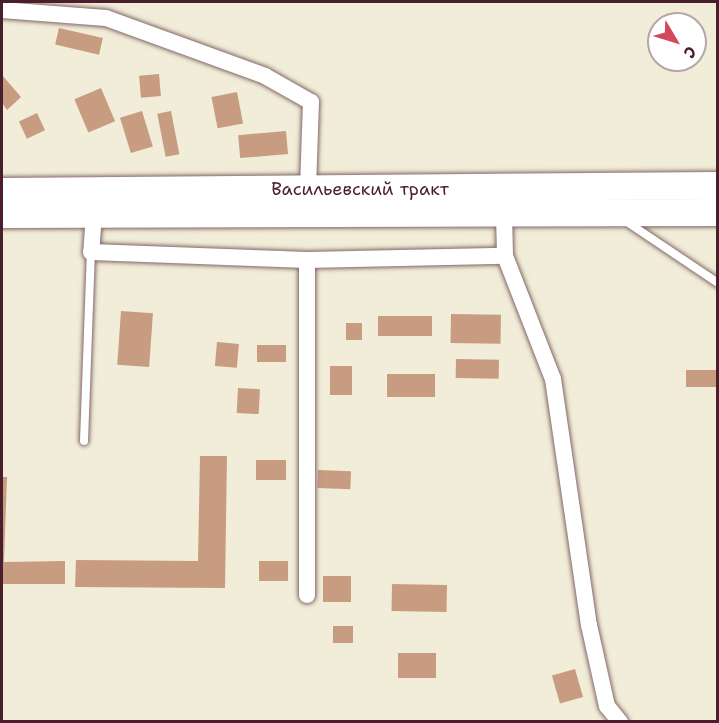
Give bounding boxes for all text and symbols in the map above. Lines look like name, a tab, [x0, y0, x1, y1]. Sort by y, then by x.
north arrow	[647, 12, 707, 72]
text: С	[679, 42, 701, 62]
street label: Васильевский тракт	[271, 178, 449, 200]

